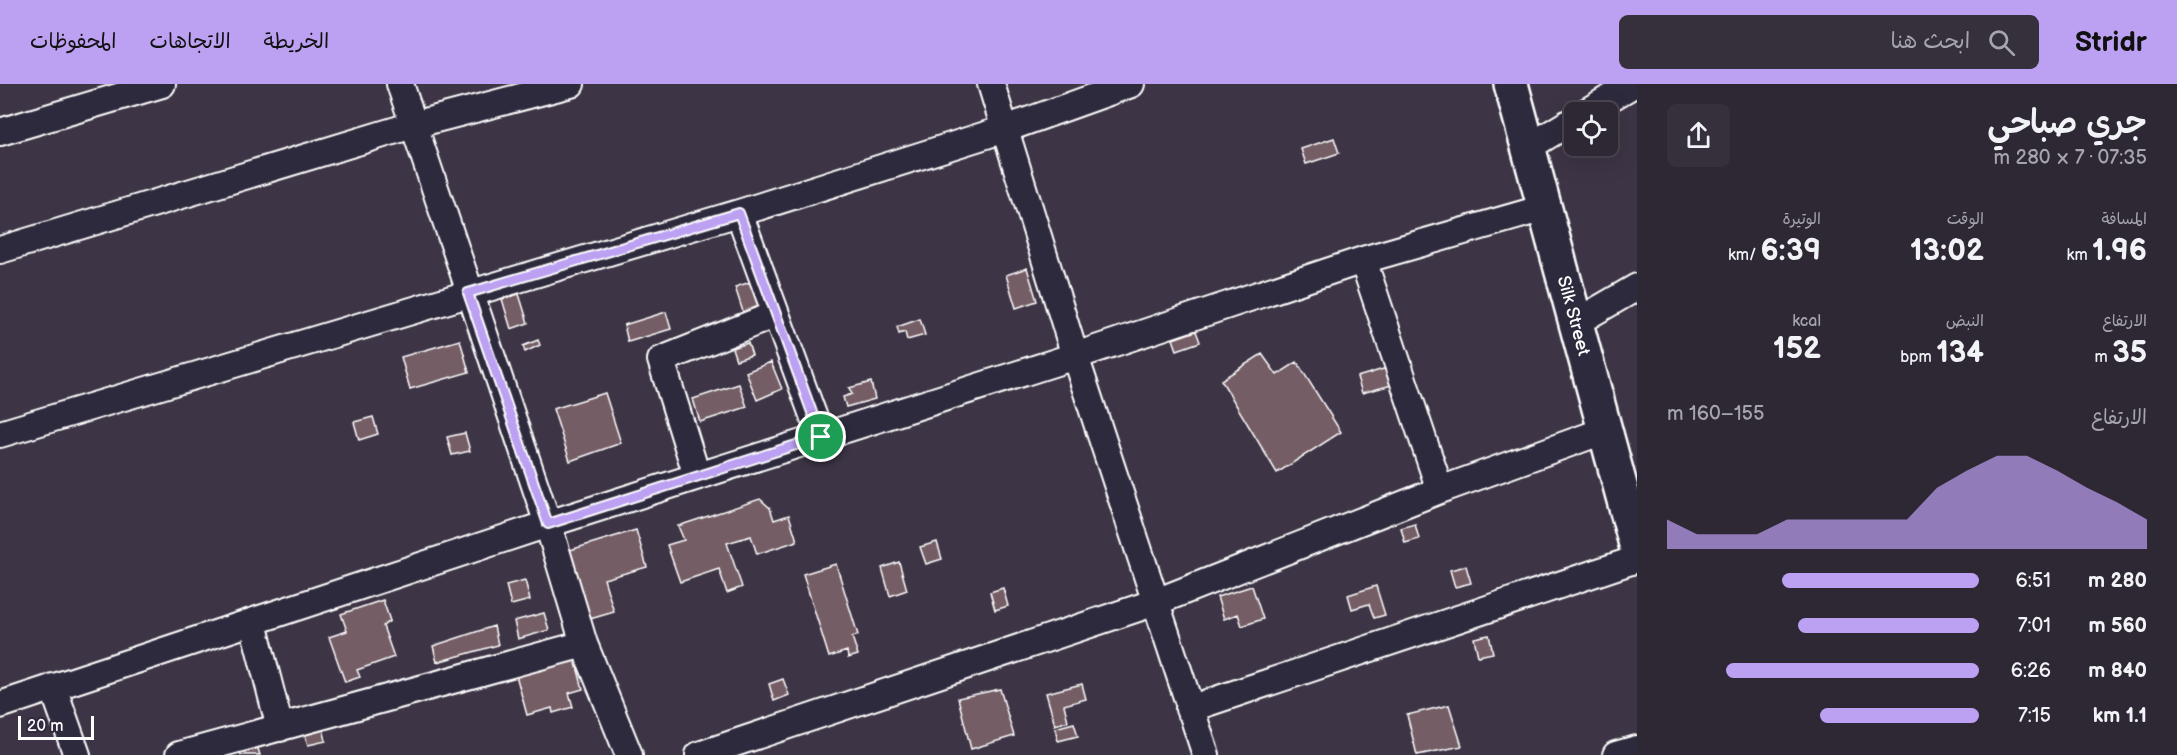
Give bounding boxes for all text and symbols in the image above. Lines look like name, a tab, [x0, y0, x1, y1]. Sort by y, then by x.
search box	[1619, 15, 2039, 69]
icon: search	[1985, 26, 2018, 59]
text: Stridr	[2075, 26, 2147, 59]
text: ابحث هنا	[1891, 28, 1970, 55]
text: المحفوظات	[30, 29, 116, 54]
text: الاتجاهات	[149, 29, 231, 54]
text: الخريطة	[264, 29, 329, 54]
map controls	[1564, 102, 1618, 156]
button: locate	[1564, 102, 1618, 156]
text: جري صباحي	[1987, 103, 2147, 143]
button: share	[1667, 104, 1730, 167]
text: 07:35 · 7 × 280 m	[1993, 146, 2147, 170]
text: الوتيرة	[1782, 210, 1821, 229]
text: الوقت	[1947, 210, 1984, 229]
text: المسافة	[2101, 210, 2147, 229]
text: 6:39	[1761, 233, 1821, 269]
text: 13:02	[1910, 233, 1984, 269]
text: 1.96	[2092, 233, 2147, 269]
text: /km	[1728, 246, 1761, 265]
text: km	[2067, 246, 2092, 265]
street label: Silk Street	[1553, 273, 1595, 358]
text: kcal	[1792, 312, 1821, 331]
text: النبض	[1946, 312, 1984, 331]
text: الارتفاع	[2102, 312, 2147, 331]
text: 152	[1773, 331, 1821, 367]
text: 134	[1936, 335, 1984, 371]
text: 35	[2112, 335, 2147, 371]
text: bpm	[1900, 348, 1936, 367]
text: m	[2095, 348, 2112, 367]
text: 155–160 m	[1667, 402, 1765, 426]
text: الارتفاع	[2091, 406, 2147, 430]
pin	[795, 411, 846, 462]
icon: arrive	[804, 420, 837, 453]
text: 6:51	[2016, 569, 2051, 593]
text: 280 m	[2088, 569, 2147, 593]
text: 7:01	[2018, 614, 2051, 638]
text: 560 m	[2088, 614, 2147, 638]
text: 6:26	[2011, 659, 2051, 683]
text: 840 m	[2088, 659, 2147, 683]
text: 7:15	[2018, 704, 2051, 728]
text: 1.1 km	[2093, 704, 2147, 728]
scale bar	[18, 713, 94, 740]
text: 20 m	[27, 717, 63, 736]

